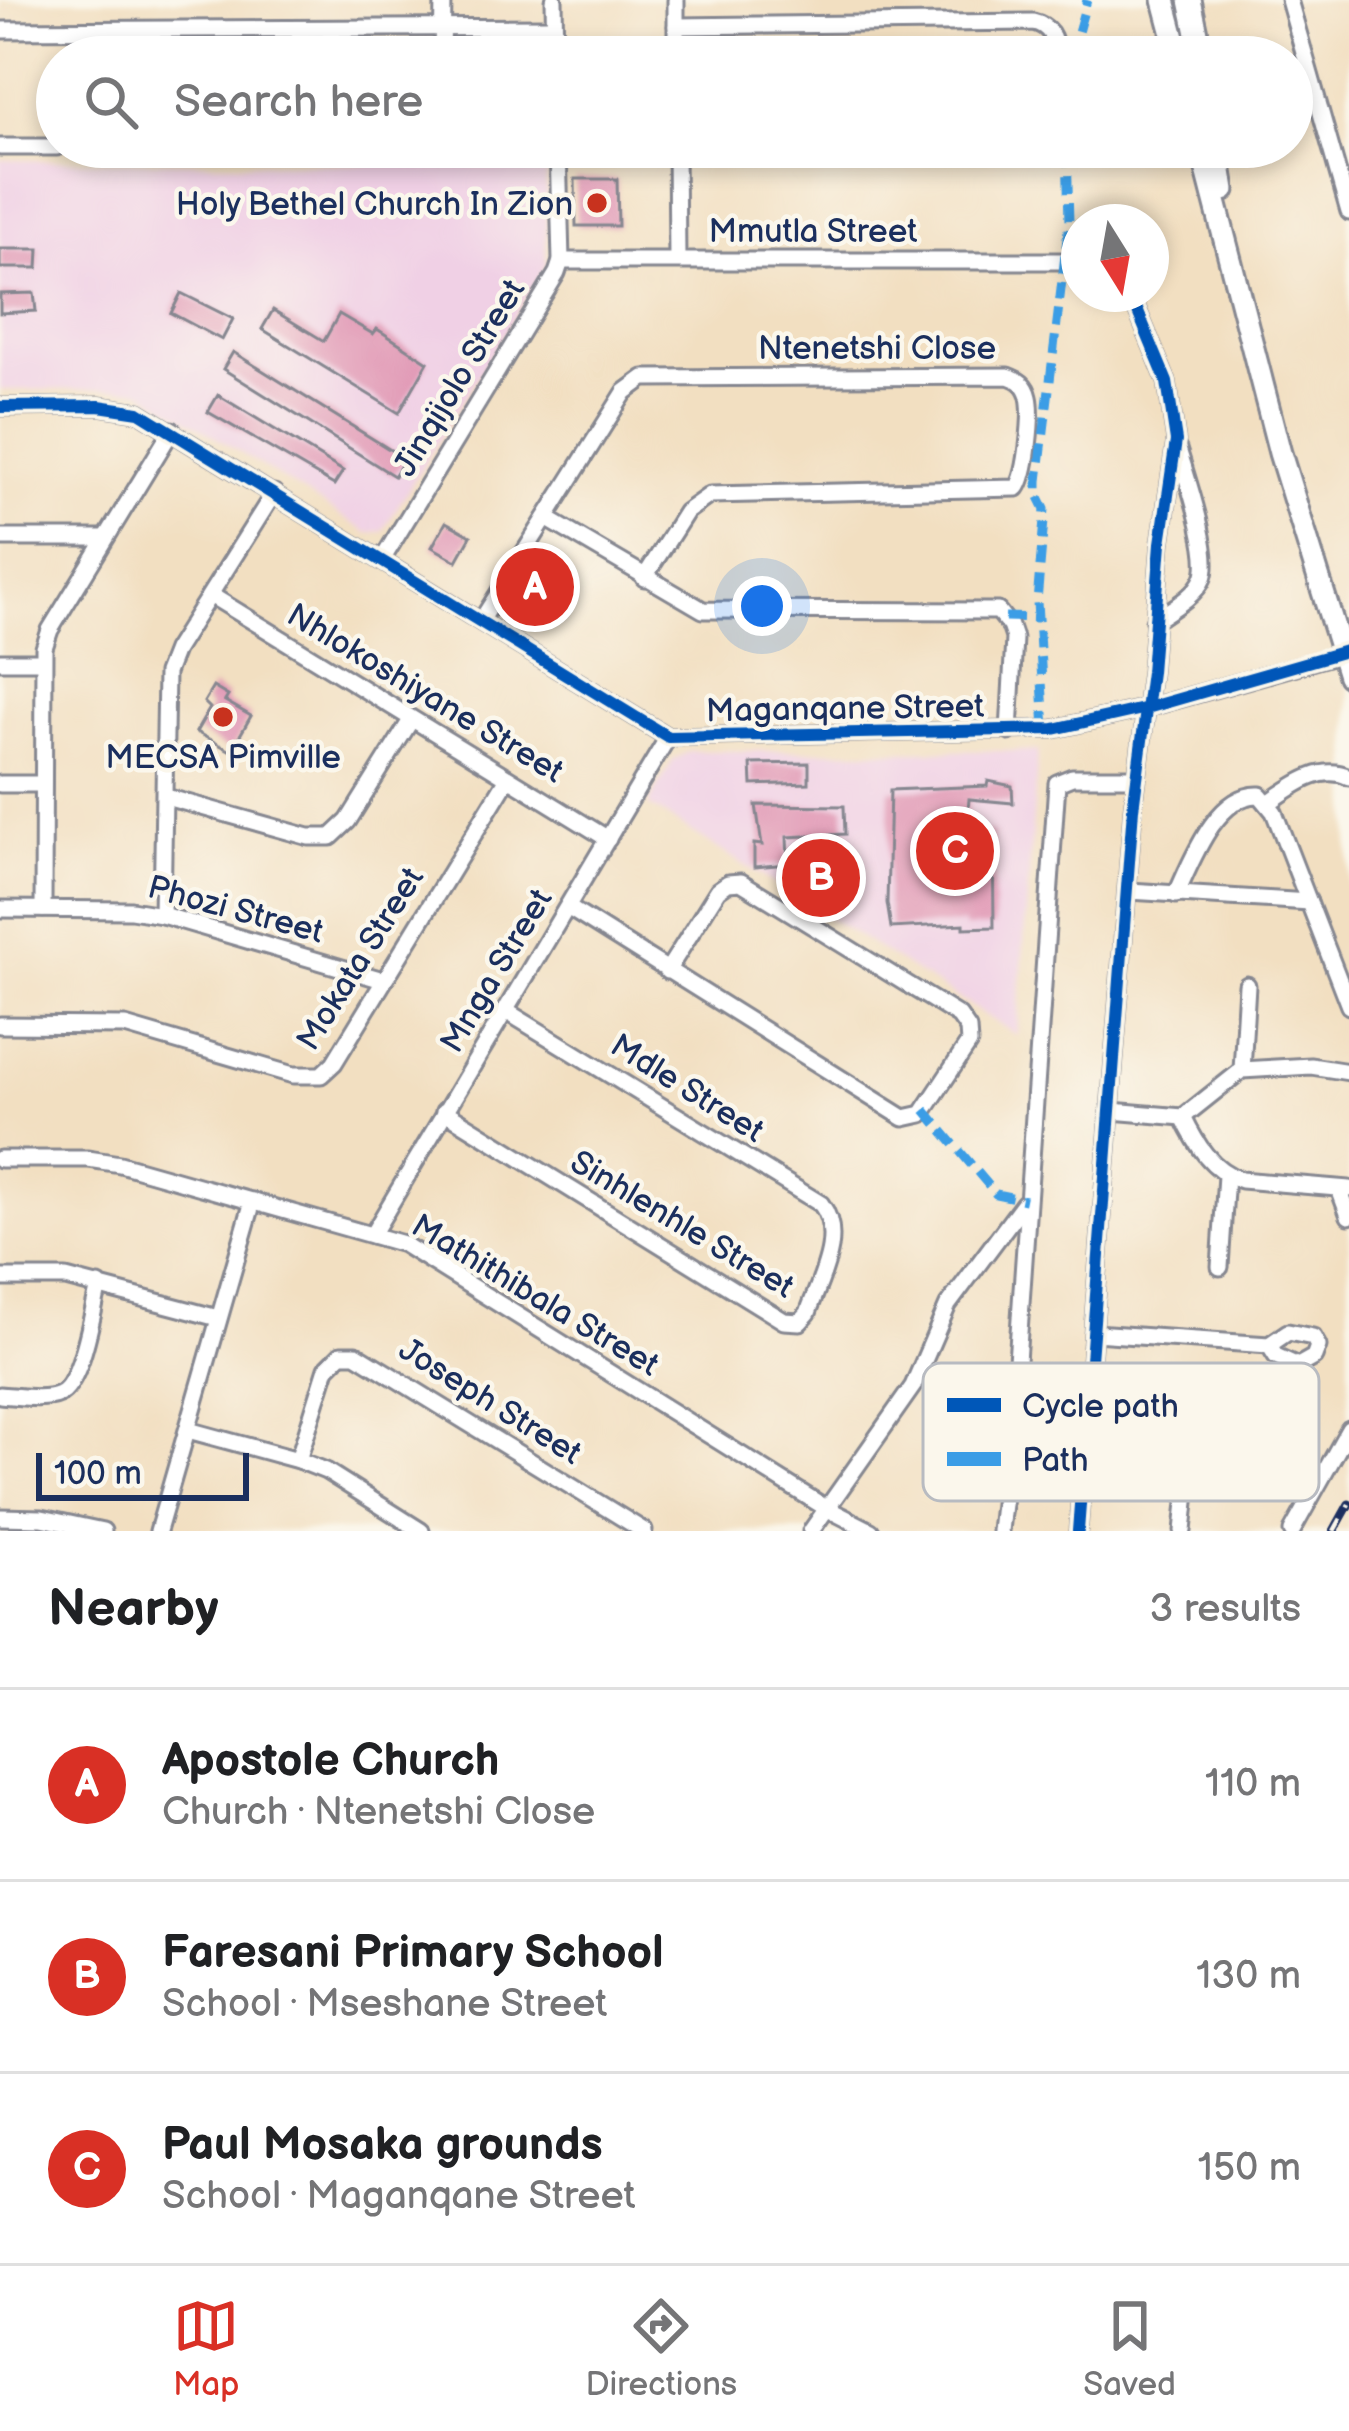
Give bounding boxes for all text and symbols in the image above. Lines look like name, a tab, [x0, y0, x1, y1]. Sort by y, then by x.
search box	[36, 36, 1313, 168]
icon: search	[78, 69, 144, 135]
text: Search here	[174, 75, 423, 130]
place label: Holy Bethel Church In Zion	[176, 185, 573, 225]
marker: Holy Bethel Church In Zion	[584, 190, 610, 216]
north arrow	[1061, 204, 1169, 312]
street label: Mmutla Street	[709, 212, 917, 252]
street label: Jinqijolo Street	[385, 272, 534, 484]
street label: Ntenetshi Close	[758, 329, 996, 369]
pin: A	[496, 542, 574, 632]
your location	[732, 576, 792, 636]
street label: Nhlokoshiyane Street	[280, 595, 570, 792]
street label: Maganqane Street	[705, 687, 985, 731]
marker: MECSA Pimville	[210, 704, 236, 730]
place label: MECSA Pimville	[105, 738, 341, 778]
pin: C	[916, 806, 994, 896]
pin: B	[782, 833, 860, 923]
street label: Mokata Street	[289, 860, 433, 1058]
street label: Phozi Street	[143, 867, 328, 953]
street label: Mnga Street	[432, 882, 561, 1060]
street label: Mdle Street	[603, 1026, 771, 1151]
street label: Sinhlenhle Street	[563, 1142, 801, 1307]
street label: Mathithibala Street	[404, 1206, 666, 1385]
street label: Joseph Street	[391, 1330, 589, 1474]
legend	[923, 1363, 1319, 1501]
text: Cycle path	[1022, 1387, 1179, 1427]
text: Path	[1022, 1441, 1089, 1481]
scale bar	[36, 1447, 249, 1500]
text: 100 m	[54, 1454, 142, 1494]
text: Nearby	[48, 1579, 219, 1640]
text: 3 results	[1149, 1586, 1301, 1633]
text: Apostole Church	[162, 1734, 499, 1789]
text: A	[75, 1761, 99, 1808]
text: 110 m	[1205, 1761, 1301, 1808]
text: Church · Ntenetshi Close	[162, 1789, 595, 1836]
text: Faresani Primary School	[162, 1926, 663, 1981]
text: B	[73, 1953, 101, 2000]
text: 130 m	[1196, 1953, 1301, 2000]
text: School · Mseshane Street	[162, 1981, 607, 2028]
text: Paul Mosaka grounds	[162, 2118, 603, 2173]
text: C	[73, 2145, 101, 2192]
text: 150 m	[1198, 2145, 1301, 2192]
text: School · Maganqane Street	[162, 2173, 636, 2220]
tab: Map	[173, 2293, 239, 2405]
tab: Directions	[586, 2293, 737, 2405]
tab: Saved	[1083, 2293, 1176, 2405]

